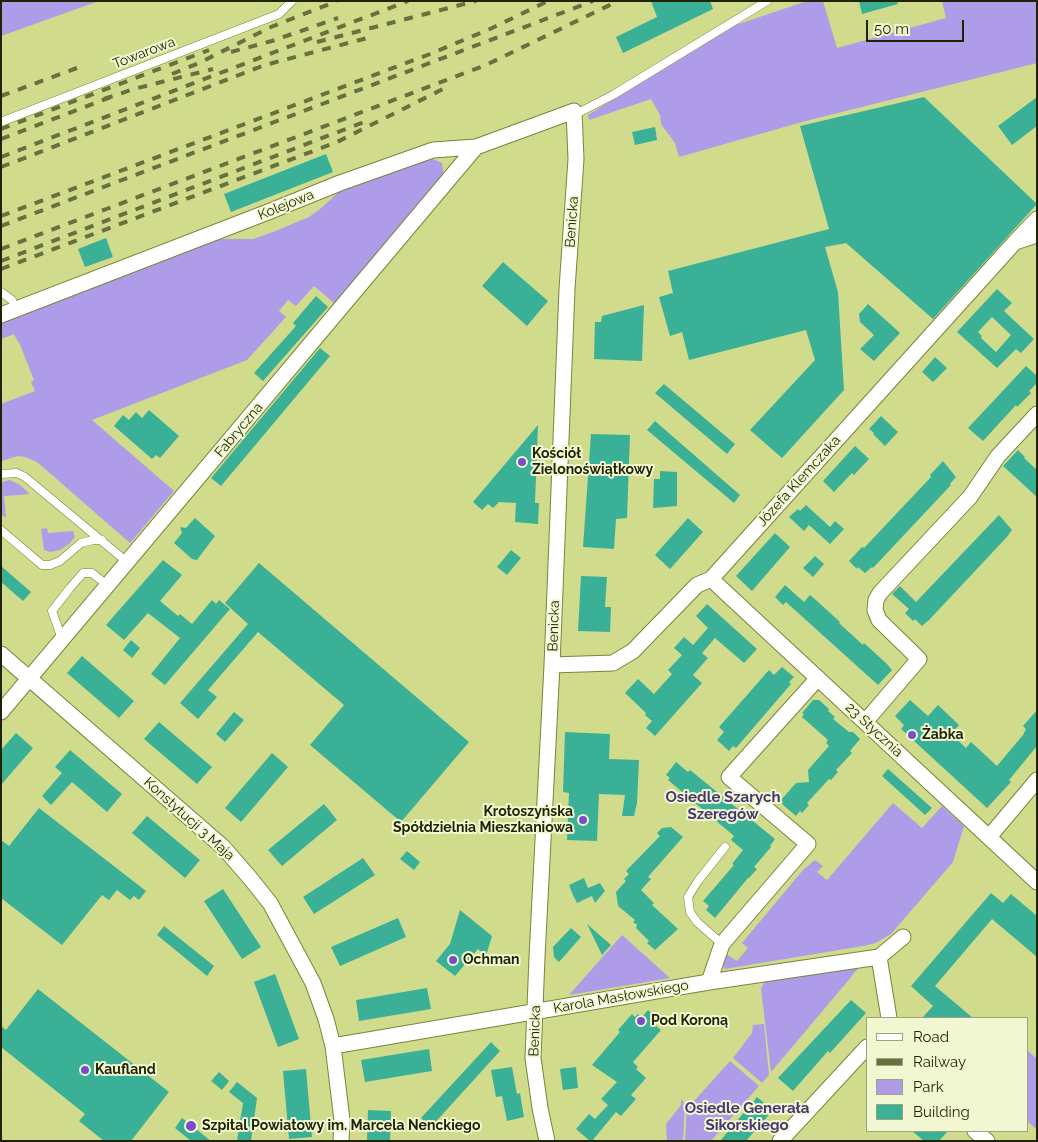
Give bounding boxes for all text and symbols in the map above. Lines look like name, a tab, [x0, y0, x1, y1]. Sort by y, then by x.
scale bar	[868, 10, 966, 42]
text: 50 m	[874, 20, 909, 38]
street label: Towarowa	[110, 33, 178, 73]
street label: Kolejowa	[256, 186, 316, 224]
street label: Benicka	[562, 196, 582, 248]
street label: Fabryczna	[211, 399, 267, 461]
street label: Józefa Klemczaka	[754, 432, 844, 530]
place label: Kościół Zielonoświątkowy	[532, 446, 653, 478]
marker: Kościół Zielonoświątkowy	[516, 456, 528, 468]
street label: Benicka	[545, 600, 563, 652]
street label: 23 Stycznia	[842, 699, 906, 761]
place label: Żabka	[922, 727, 963, 743]
marker: Żabka	[906, 729, 918, 741]
street label: Konstytucji 3 Maja	[140, 774, 238, 864]
district label: Osiedle Szarych Szeregów	[666, 788, 780, 823]
place label: Krotoszyńska Spółdzielnia Mieszkaniowa	[393, 804, 573, 836]
marker: Krotoszyńska Spółdzielnia Mieszkaniowa	[577, 814, 589, 826]
place label: Ochman	[463, 952, 519, 968]
marker: Ochman	[447, 954, 459, 966]
street label: Karola Masłowskiego	[552, 977, 690, 1017]
street label: Benicka	[526, 1005, 544, 1057]
place label: Pod Koroną	[651, 1013, 728, 1029]
marker: Pod Koroną	[635, 1015, 647, 1027]
legend	[866, 1017, 1028, 1132]
text: Road	[913, 1028, 949, 1046]
text: Railway	[913, 1053, 966, 1071]
place label: Kaufland	[95, 1062, 156, 1078]
marker: Kaufland	[79, 1064, 91, 1076]
text: Park	[913, 1078, 944, 1096]
district label: Osiedle Generała Sikorskiego	[685, 1099, 809, 1134]
text: Building	[913, 1103, 970, 1121]
place label: Szpital Powiatowy im. Marcela Nenckiego	[202, 1118, 480, 1134]
marker: Szpital Powiatowy im. Marcela Nenckiego	[184, 1119, 198, 1133]

